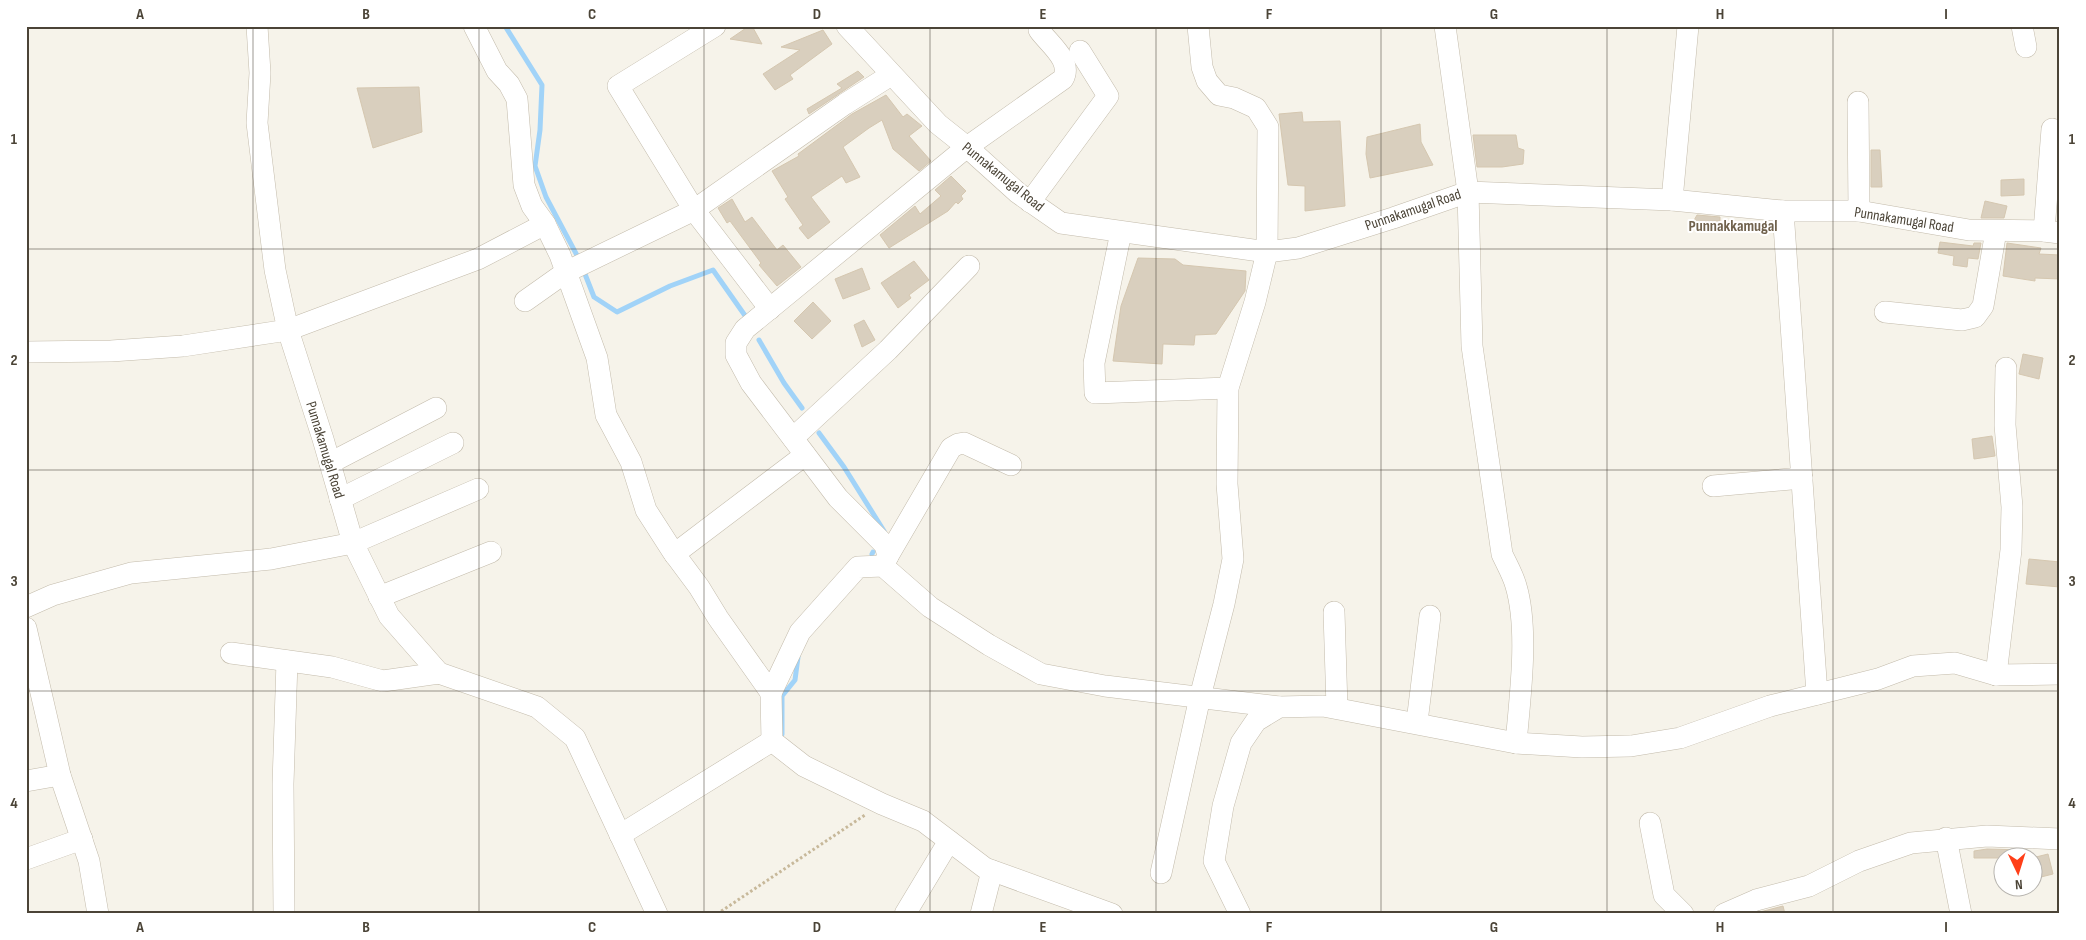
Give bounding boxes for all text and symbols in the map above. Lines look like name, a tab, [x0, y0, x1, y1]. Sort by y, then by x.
text: A	[135, 5, 144, 24]
text: B	[362, 5, 370, 24]
text: C	[588, 5, 596, 24]
text: D	[813, 5, 821, 24]
text: E	[1040, 5, 1047, 24]
text: F	[1266, 5, 1273, 24]
text: G	[1490, 5, 1498, 24]
text: H	[1716, 5, 1724, 24]
text: I	[1944, 5, 1948, 24]
text: 1	[11, 130, 18, 149]
text: 1	[2069, 130, 2076, 149]
street label: Punnakamugal Road	[958, 138, 1048, 216]
street label: Punnakamugal Road	[1362, 185, 1464, 235]
street label: Punnakamugal Road	[1853, 203, 1955, 237]
district label: Punnakkamugal	[1689, 217, 1777, 236]
text: 2	[10, 351, 18, 370]
text: 2	[2068, 351, 2076, 370]
street label: Punnakamugal Road	[301, 399, 349, 501]
text: 3	[10, 572, 18, 591]
text: 3	[2068, 572, 2076, 591]
text: 4	[10, 794, 18, 813]
text: 4	[2068, 794, 2076, 813]
north arrow	[1994, 848, 2044, 898]
text: N	[2015, 876, 2023, 893]
text: A	[135, 918, 144, 937]
text: B	[362, 918, 370, 937]
text: C	[588, 918, 596, 937]
text: D	[813, 918, 821, 937]
text: E	[1040, 918, 1047, 937]
text: F	[1266, 918, 1273, 937]
text: G	[1490, 918, 1498, 937]
text: H	[1716, 918, 1724, 937]
text: I	[1944, 918, 1948, 937]

